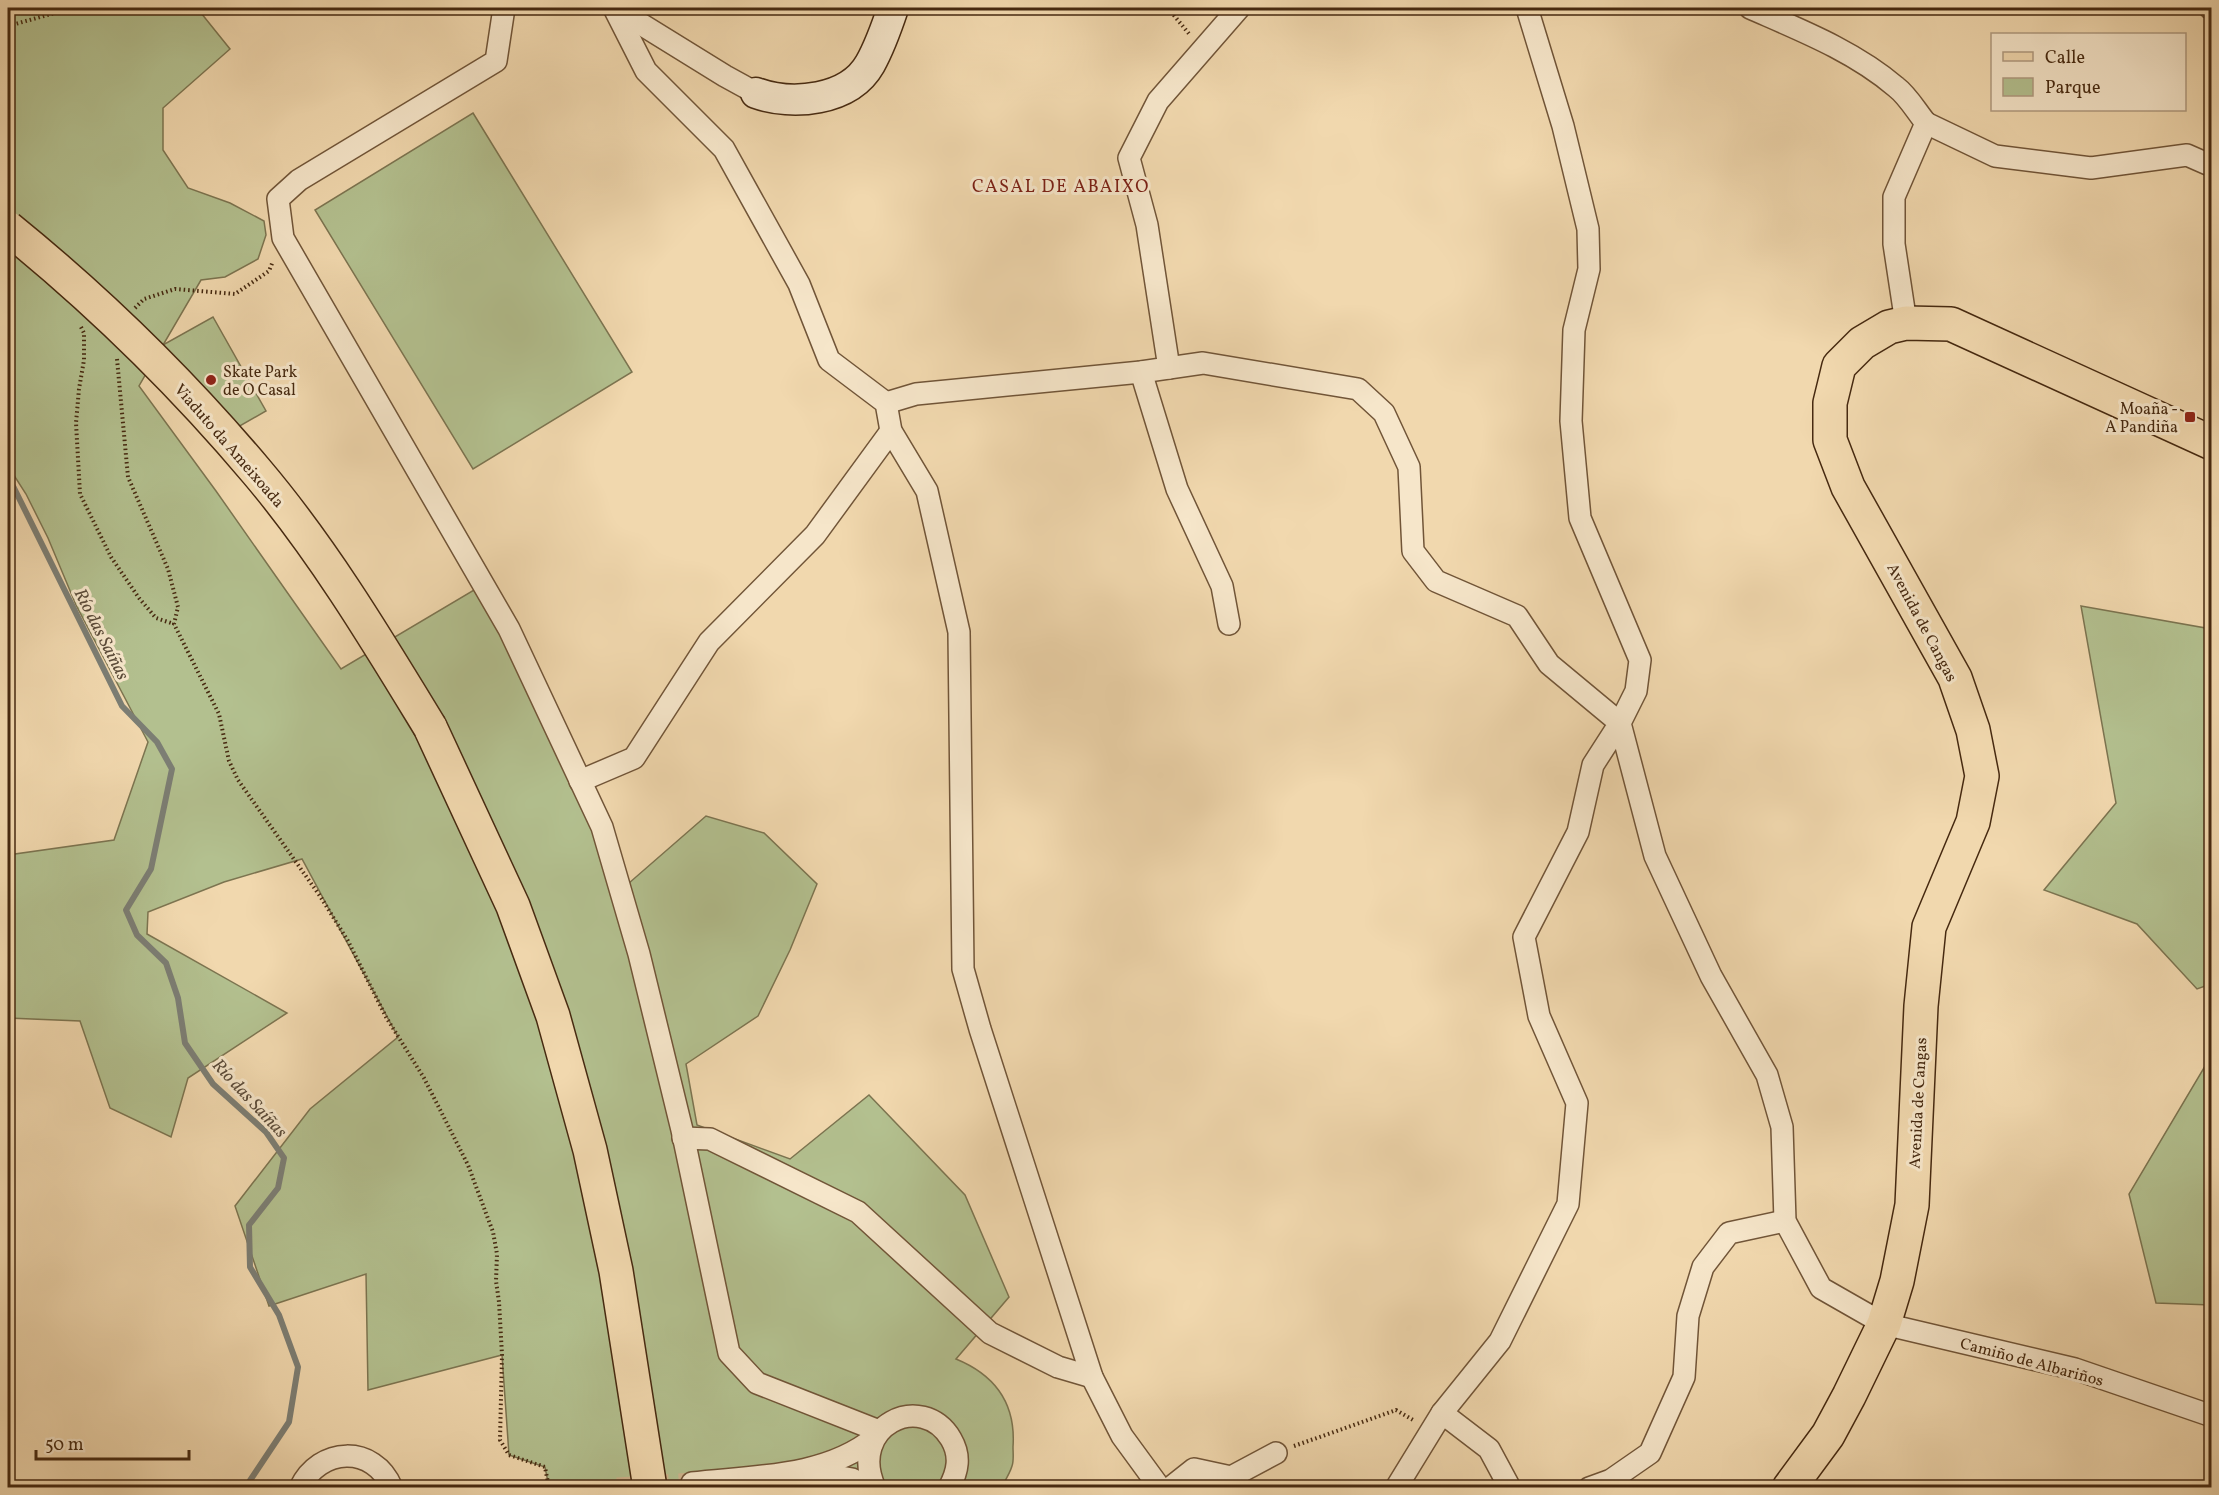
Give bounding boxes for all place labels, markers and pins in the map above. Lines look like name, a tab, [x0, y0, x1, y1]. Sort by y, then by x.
place label: Skate Park de O Casal	[223, 362, 297, 402]
marker: Skate Park de O Casal	[204, 373, 218, 387]
place label: Moaña - A Pandiña	[2105, 399, 2178, 439]
marker: Moaña - A Pandiña	[2183, 410, 2197, 424]

